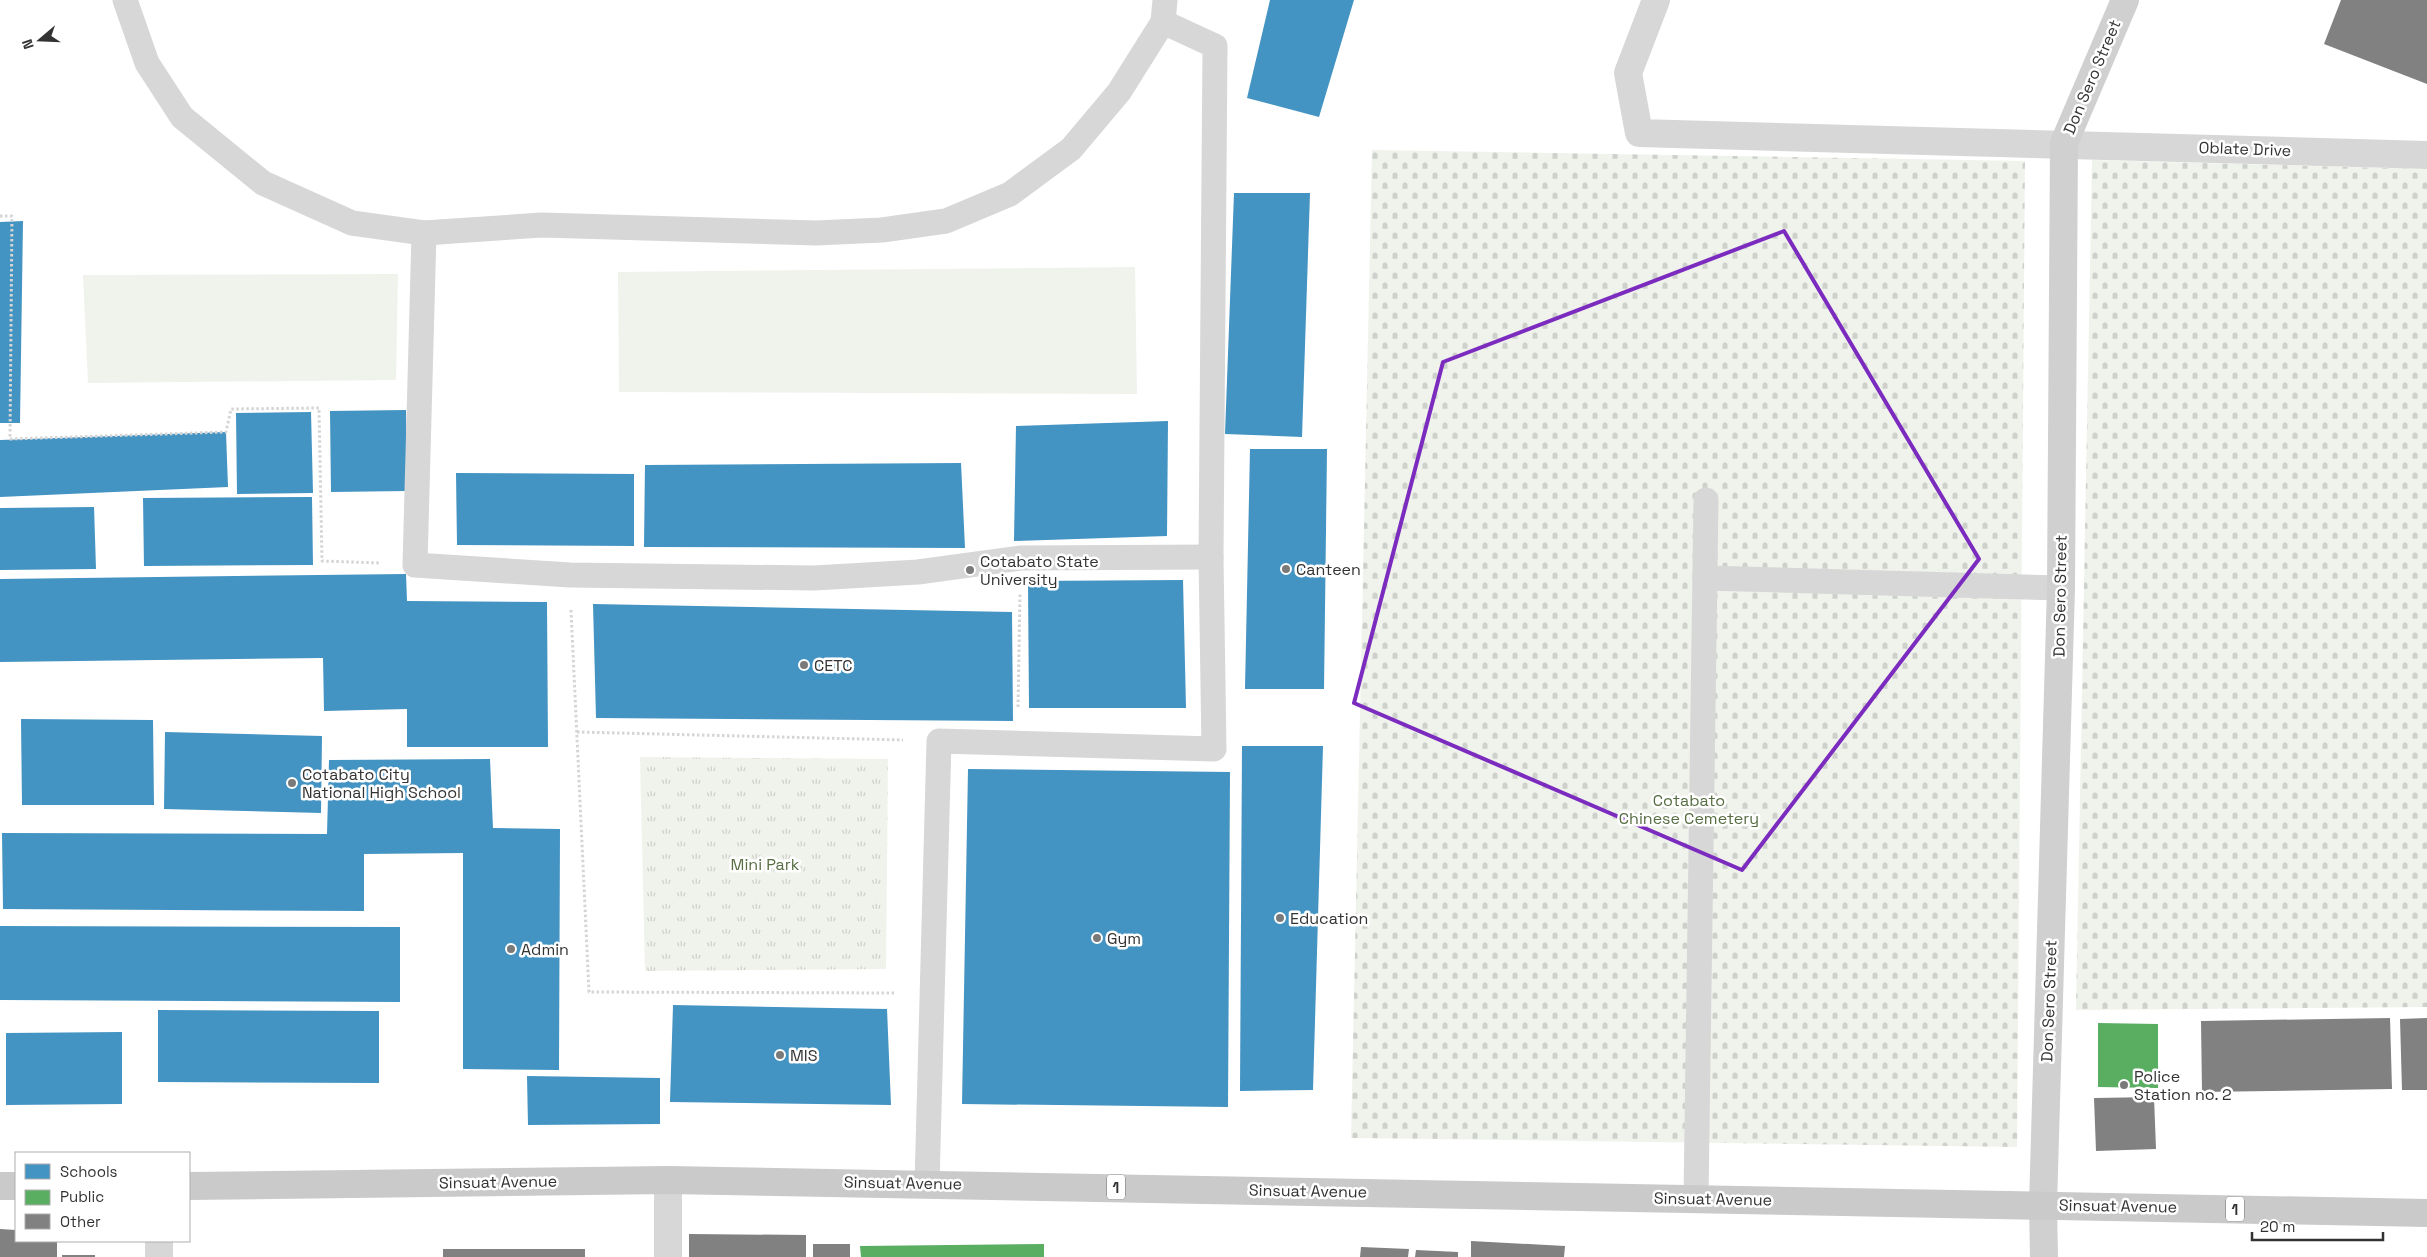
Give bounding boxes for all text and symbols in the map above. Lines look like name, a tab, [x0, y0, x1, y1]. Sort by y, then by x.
north arrow	[15, 15, 65, 65]
street label: Don Sero Street	[2058, 17, 2126, 137]
text: N	[18, 37, 38, 52]
street label: Oblate Drive	[2198, 137, 2292, 161]
street label: Don Sero Street	[2048, 535, 2072, 657]
place label: Cotabato State University	[980, 551, 1099, 590]
place label: Canteen	[1296, 559, 1361, 580]
marker: Canteen	[1280, 563, 1292, 575]
marker: Cotabato State University	[964, 564, 976, 576]
place label: CETC	[814, 655, 852, 676]
marker: CETC	[798, 659, 810, 671]
place label: Cotabato City National High School	[302, 764, 461, 803]
marker: Cotabato City National High School	[286, 777, 298, 789]
park label: Cotabato Chinese Cemetery	[1619, 790, 1759, 829]
park label: Mini Park	[731, 854, 800, 875]
place label: Education	[1290, 908, 1368, 929]
marker: Education	[1274, 912, 1286, 924]
place label: Gym	[1107, 928, 1141, 949]
marker: Gym	[1091, 932, 1103, 944]
place label: Admin	[521, 939, 569, 960]
street label: Don Sero Street	[2036, 940, 2062, 1062]
marker: Admin	[505, 943, 517, 955]
place label: MIS	[790, 1045, 818, 1066]
marker: MIS	[774, 1049, 786, 1061]
place label: Police Station no. 2	[2134, 1066, 2232, 1105]
marker: Police Station no. 2	[2118, 1079, 2130, 1091]
legend	[15, 1152, 190, 1242]
text: Schools	[60, 1162, 118, 1181]
street label: Sinsuat Avenue	[439, 1170, 557, 1194]
street label: Sinsuat Avenue	[844, 1171, 962, 1195]
road number: 1	[1107, 1174, 1125, 1200]
street label: Sinsuat Avenue	[1249, 1179, 1367, 1203]
text: Public	[60, 1187, 104, 1206]
street label: Sinsuat Avenue	[1654, 1187, 1772, 1211]
street label: Sinsuat Avenue	[2059, 1194, 2177, 1218]
road number: 1	[2226, 1196, 2244, 1222]
scale bar	[2252, 1210, 2383, 1242]
text: Other	[60, 1212, 101, 1231]
text: 20 m	[2260, 1217, 2295, 1236]

